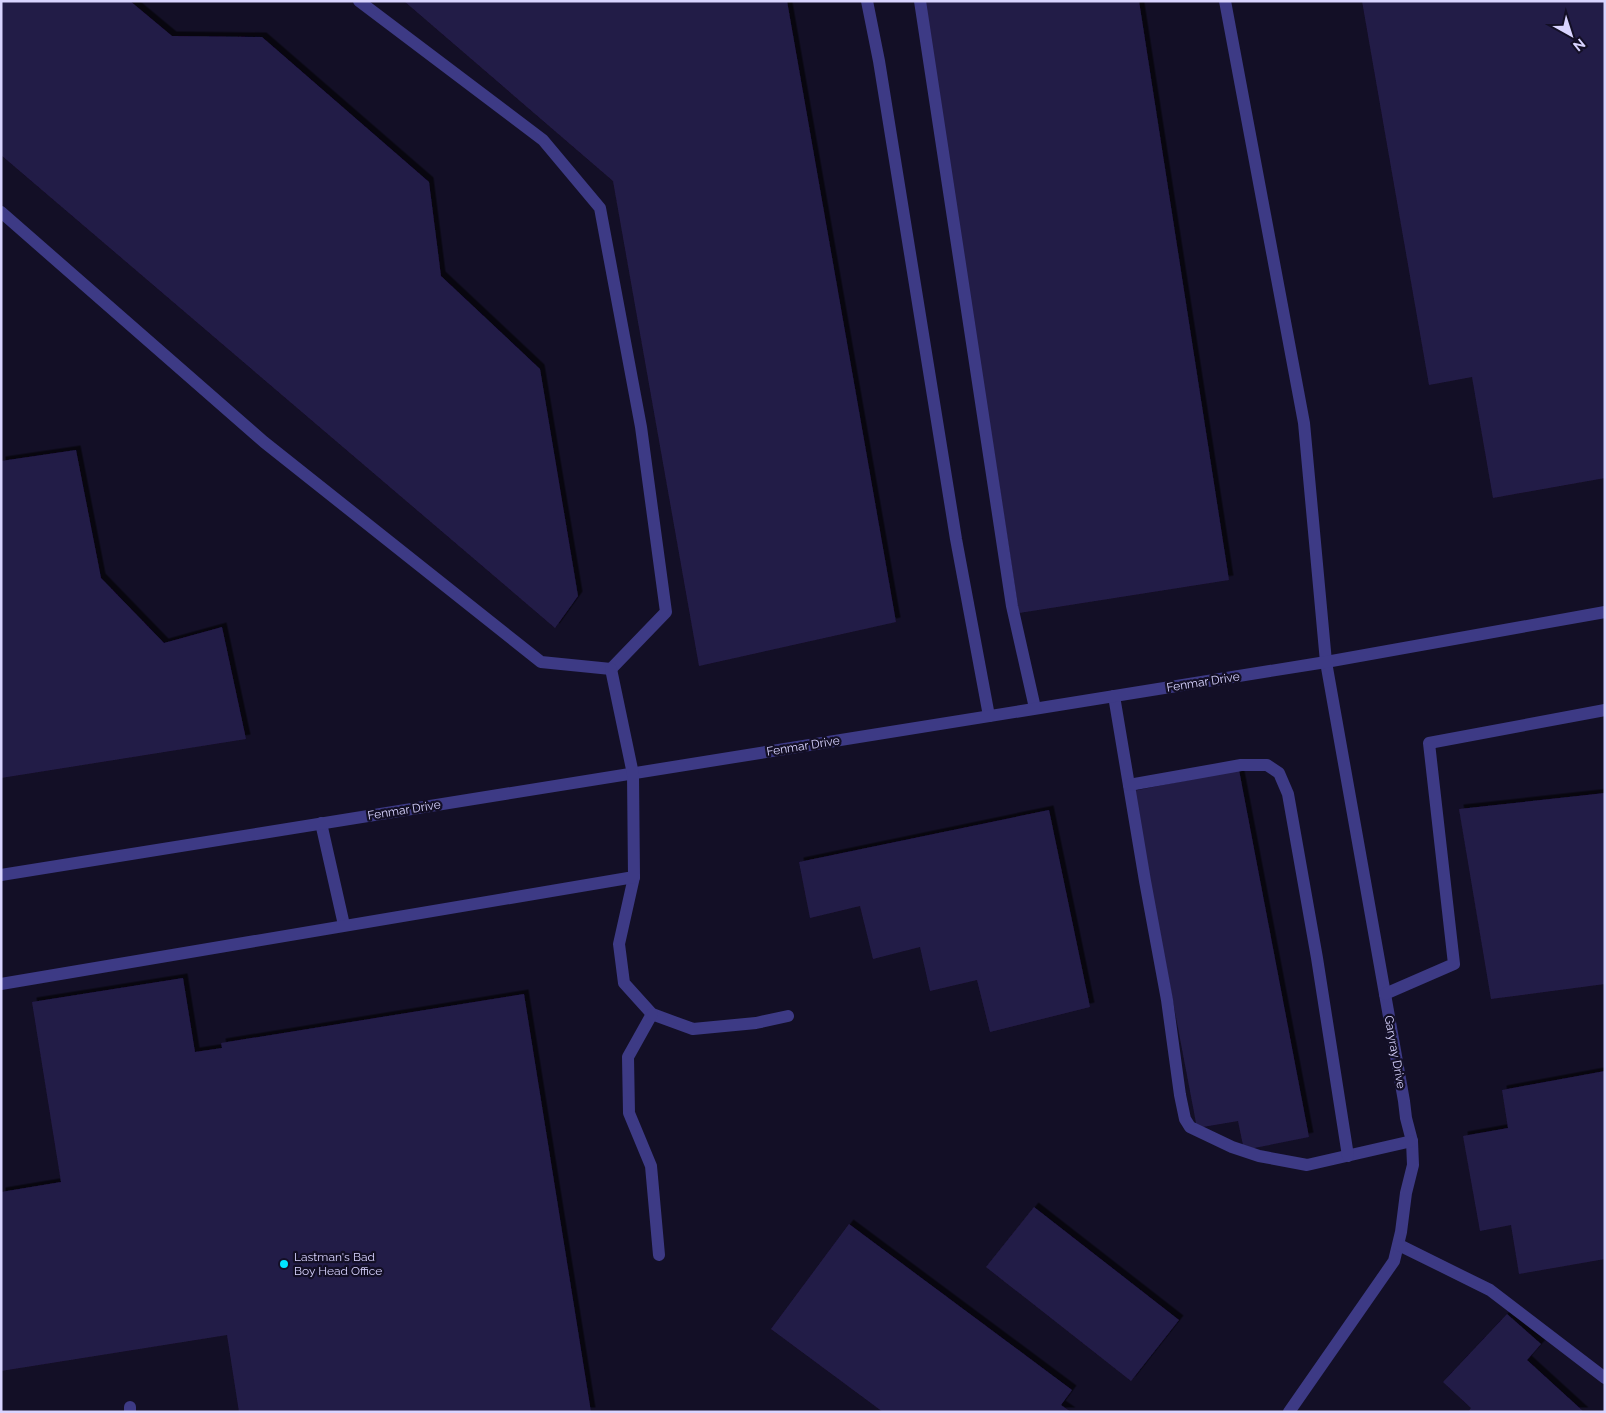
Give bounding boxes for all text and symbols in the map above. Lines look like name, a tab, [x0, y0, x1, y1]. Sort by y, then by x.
north arrow	[1546, 10, 1596, 60]
text: N	[1570, 36, 1588, 55]
street label: Fenmar Drive	[1165, 669, 1241, 695]
street label: Fenmar Drive	[765, 733, 841, 759]
street label: Fenmar Drive	[366, 797, 442, 823]
street label: Garyray Drive	[1382, 1014, 1408, 1090]
place label: Lastman's Bad Boy Head Office	[294, 1250, 382, 1278]
marker: Lastman's Bad Boy Head Office	[278, 1258, 290, 1270]

